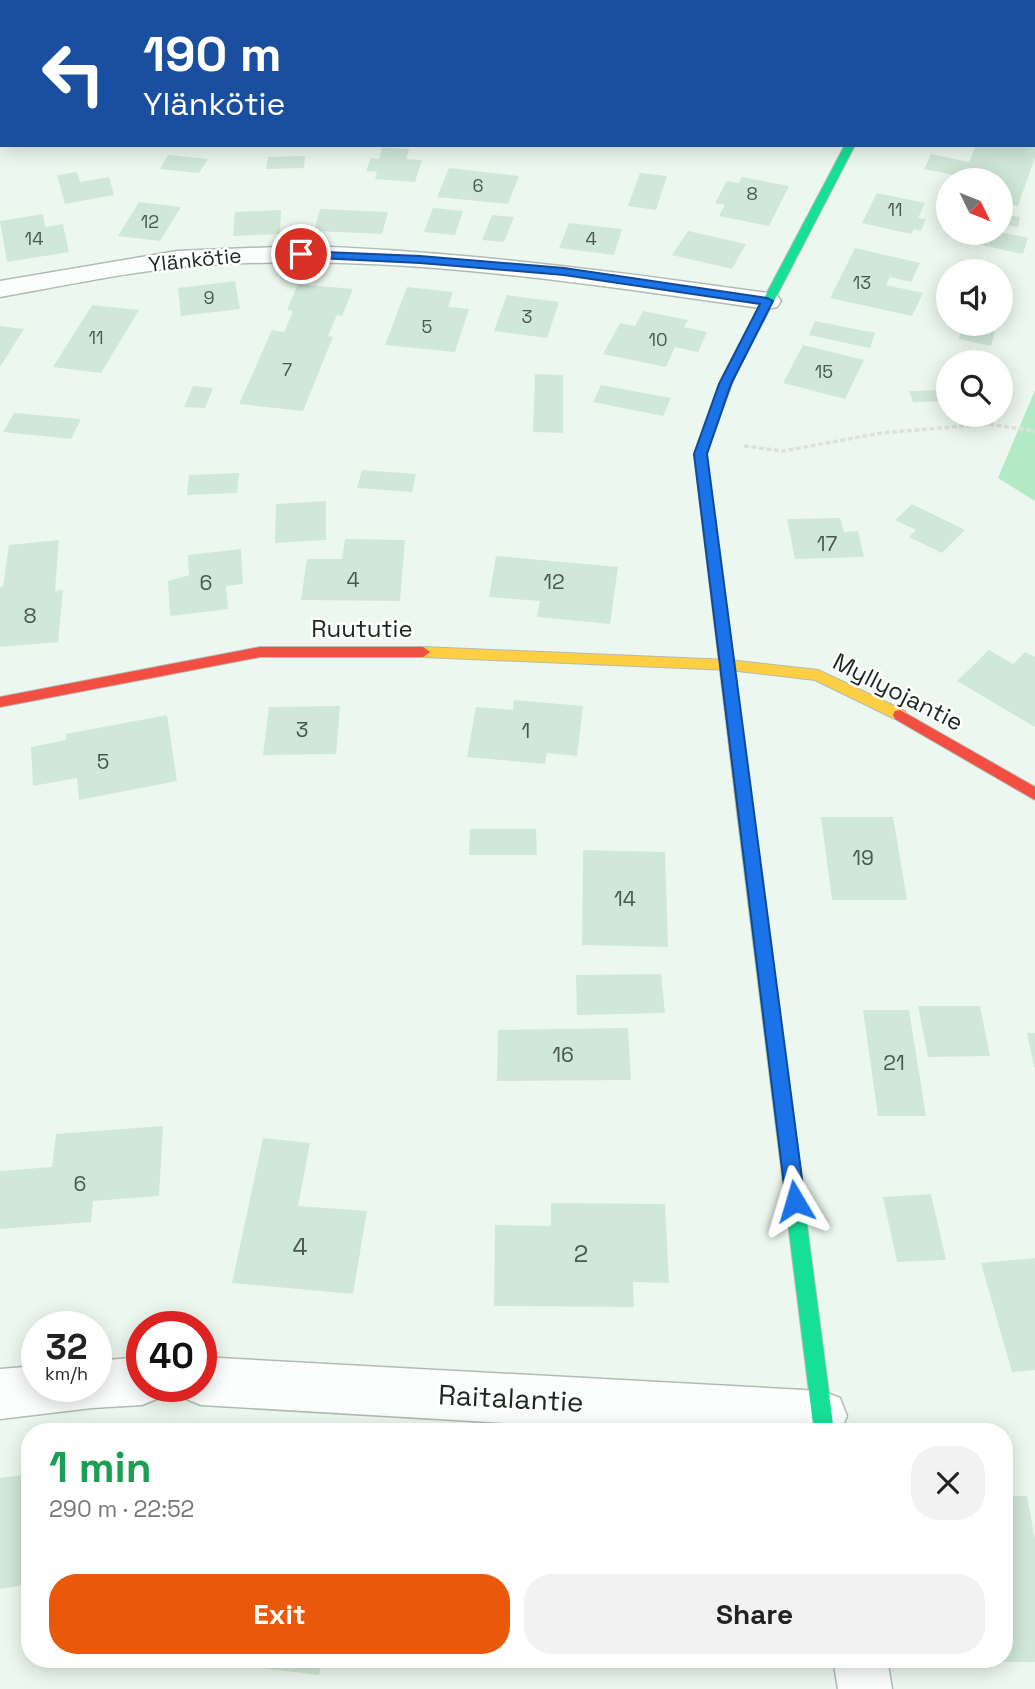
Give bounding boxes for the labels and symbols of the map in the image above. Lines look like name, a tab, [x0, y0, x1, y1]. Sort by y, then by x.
north arrow	[936, 168, 1013, 245]
house number: 6	[472, 174, 484, 197]
house number: 8	[746, 182, 758, 205]
house number: 11	[887, 198, 903, 221]
house number: 12	[141, 210, 159, 233]
pin	[271, 224, 331, 284]
house number: 14	[25, 227, 43, 250]
house number: 4	[585, 227, 597, 250]
street label: Ylänkötie	[147, 241, 243, 278]
house number: 13	[853, 271, 871, 294]
house number: 9	[203, 286, 215, 309]
house number: 3	[522, 305, 532, 328]
house number: 5	[422, 315, 432, 338]
house number: 11	[88, 326, 104, 349]
house number: 10	[648, 328, 668, 351]
house number: 7	[282, 358, 292, 381]
house number: 15	[815, 360, 833, 383]
house number: 17	[817, 530, 837, 557]
house number: 4	[346, 566, 360, 593]
house number: 12	[543, 568, 565, 595]
house number: 6	[200, 569, 212, 596]
house number: 8	[23, 602, 37, 629]
street label: Ruututie	[311, 613, 413, 644]
street label: Myllyojantie	[828, 646, 969, 738]
house number: 3	[296, 716, 308, 743]
house number: 1	[522, 717, 530, 744]
house number: 5	[97, 748, 109, 775]
house number: 19	[852, 844, 874, 871]
house number: 14	[614, 885, 636, 912]
house number: 16	[552, 1041, 574, 1068]
house number: 21	[883, 1049, 905, 1076]
position arrow	[758, 1164, 832, 1238]
house number: 6	[74, 1170, 86, 1197]
house number: 4	[293, 1231, 308, 1262]
house number: 2	[574, 1238, 588, 1269]
speed limit sign: 40	[126, 1311, 217, 1402]
street label: Raitalantie	[437, 1376, 585, 1420]

